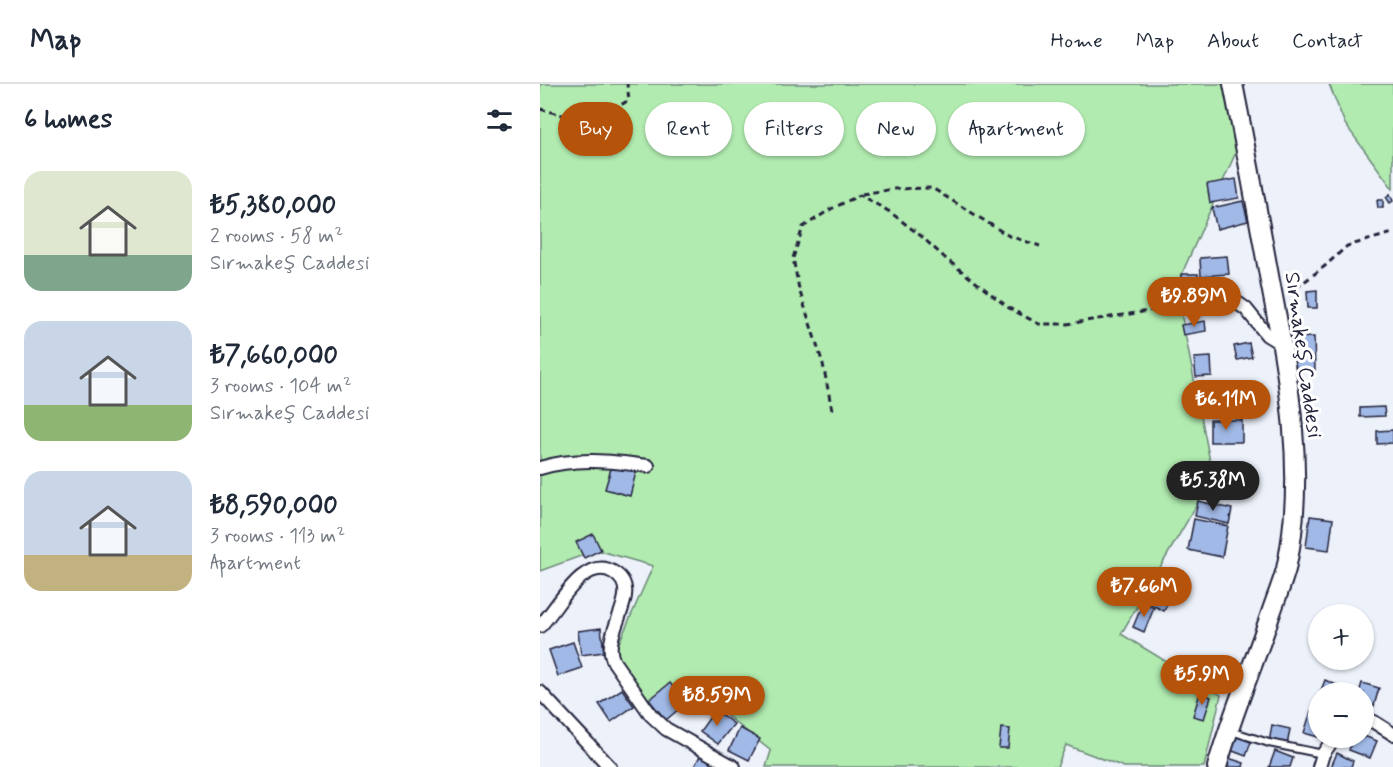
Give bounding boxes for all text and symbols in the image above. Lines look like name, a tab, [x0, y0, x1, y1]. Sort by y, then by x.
text: Map	[30, 23, 81, 60]
text: Home	[1051, 27, 1103, 55]
text: Map	[1136, 27, 1174, 55]
text: About	[1207, 27, 1259, 55]
text: Contact	[1292, 27, 1363, 55]
chip: Buy	[558, 102, 633, 156]
chip: Rent	[645, 102, 732, 156]
chip: Filters	[744, 102, 844, 156]
chip: New	[856, 102, 936, 156]
chip: Apartment	[948, 102, 1085, 156]
text: 6 homes	[24, 103, 112, 137]
icon: filters	[483, 104, 516, 137]
text: ₺5,380,000	[210, 189, 336, 223]
icon: home	[72, 195, 144, 267]
text: 2 rooms · 58 m²	[210, 223, 343, 250]
text: Sırmakeş Caddesi	[210, 250, 369, 277]
street label: Sırmakeş Caddesi	[1277, 270, 1329, 440]
pin: ₺9.89M	[1145, 277, 1243, 328]
text: ₺9.89M	[1161, 283, 1227, 310]
text: ₺7,660,000	[210, 339, 338, 373]
icon: home	[72, 345, 144, 417]
text: 3 rooms · 104 m²	[210, 373, 352, 400]
pin: ₺6.11M	[1177, 380, 1275, 431]
text: ₺6.11M	[1196, 386, 1256, 413]
text: Sırmakeş Caddesi	[210, 400, 369, 427]
pin: ₺5.38M	[1164, 461, 1262, 512]
text: ₺5.38M	[1180, 467, 1246, 494]
text: ₺8,590,000	[210, 489, 338, 523]
icon: home	[72, 495, 144, 567]
text: 3 rooms · 113 m²	[210, 523, 345, 550]
text: Apartment	[210, 550, 301, 577]
pin: ₺7.66M	[1095, 567, 1193, 618]
text: ₺7.66M	[1111, 573, 1177, 600]
map controls	[1308, 604, 1374, 748]
button: +	[1308, 604, 1374, 670]
pin: ₺5.9M	[1160, 655, 1244, 706]
text: ₺5.9M	[1175, 661, 1229, 688]
pin: ₺8.59M	[668, 676, 766, 727]
text: ₺8.59M	[683, 682, 751, 709]
button: −	[1308, 682, 1374, 748]

